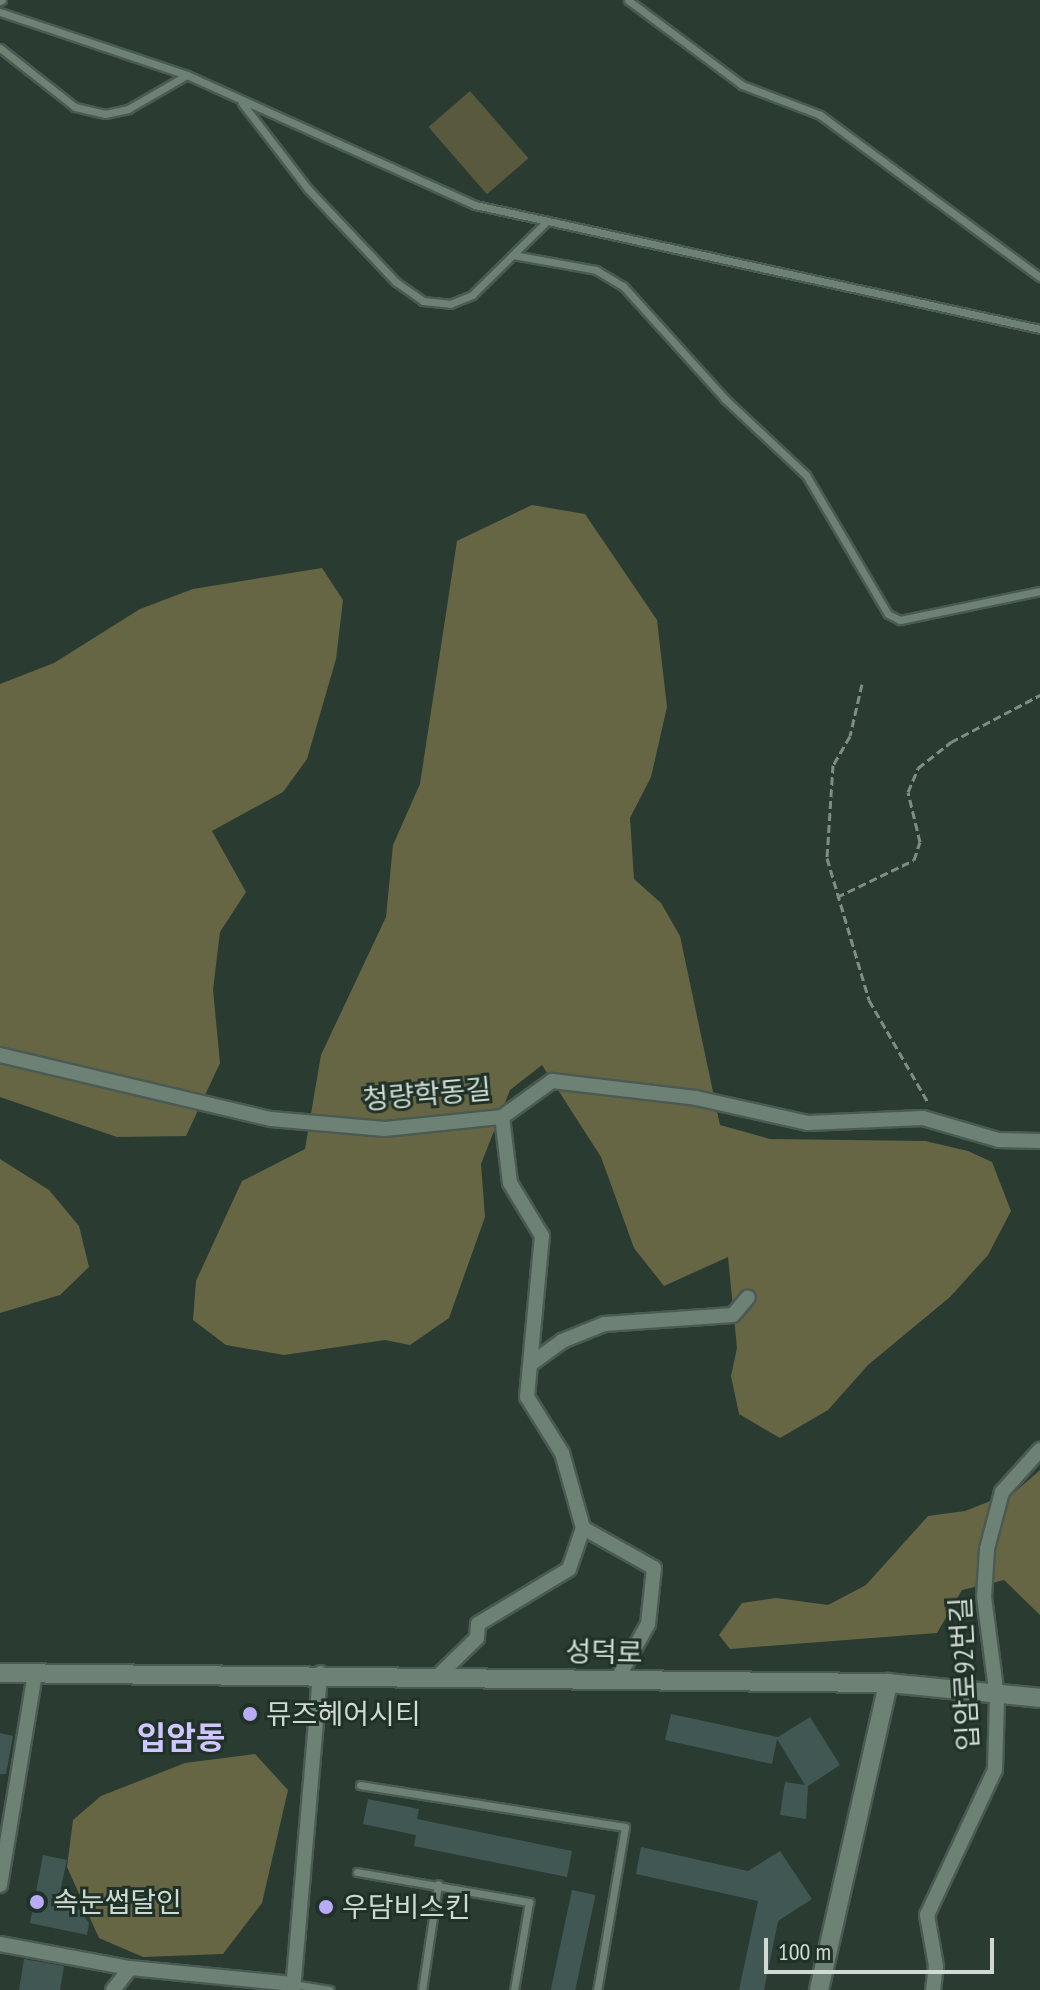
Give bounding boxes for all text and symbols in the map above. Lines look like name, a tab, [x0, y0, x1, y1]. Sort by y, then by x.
street label: 청량학동길	[361, 1072, 493, 1116]
street label: 입암로92번길	[943, 1596, 985, 1752]
street label: 성덕로	[565, 1635, 643, 1669]
place label: 뮤즈헤어시티	[266, 1697, 421, 1731]
marker: 뮤즈헤어시티	[241, 1705, 259, 1723]
district label: 입암동	[137, 1718, 225, 1756]
place label: 속눈썹달인	[53, 1885, 182, 1919]
place label: 우담비스킨	[342, 1890, 471, 1924]
marker: 속눈썹달인	[28, 1893, 46, 1911]
marker: 우담비스킨	[317, 1898, 335, 1916]
scale bar	[768, 1922, 998, 1972]
text: 100 m	[778, 1936, 831, 1967]

